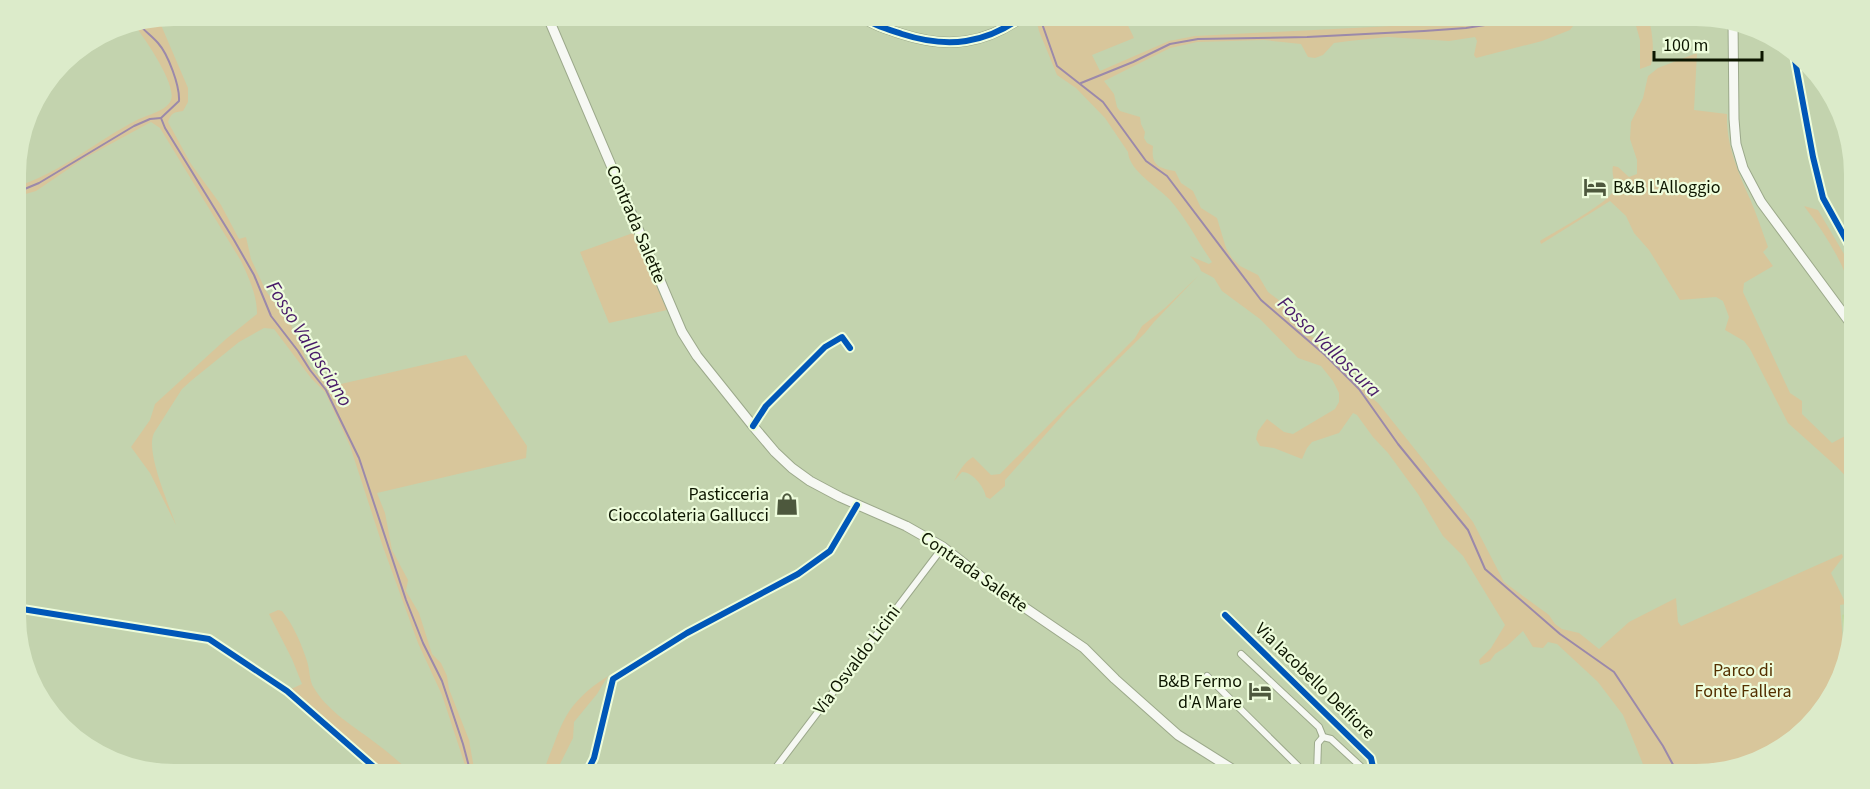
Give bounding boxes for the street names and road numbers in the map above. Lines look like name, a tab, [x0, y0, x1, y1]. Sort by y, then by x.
street label: Contrada Salette	[600, 161, 672, 287]
street label: Contrada Salette	[915, 526, 1033, 618]
street label: Via Osvaldo Licini	[808, 600, 906, 720]
street label: Via Iacobello Delfiore	[1249, 617, 1381, 745]

